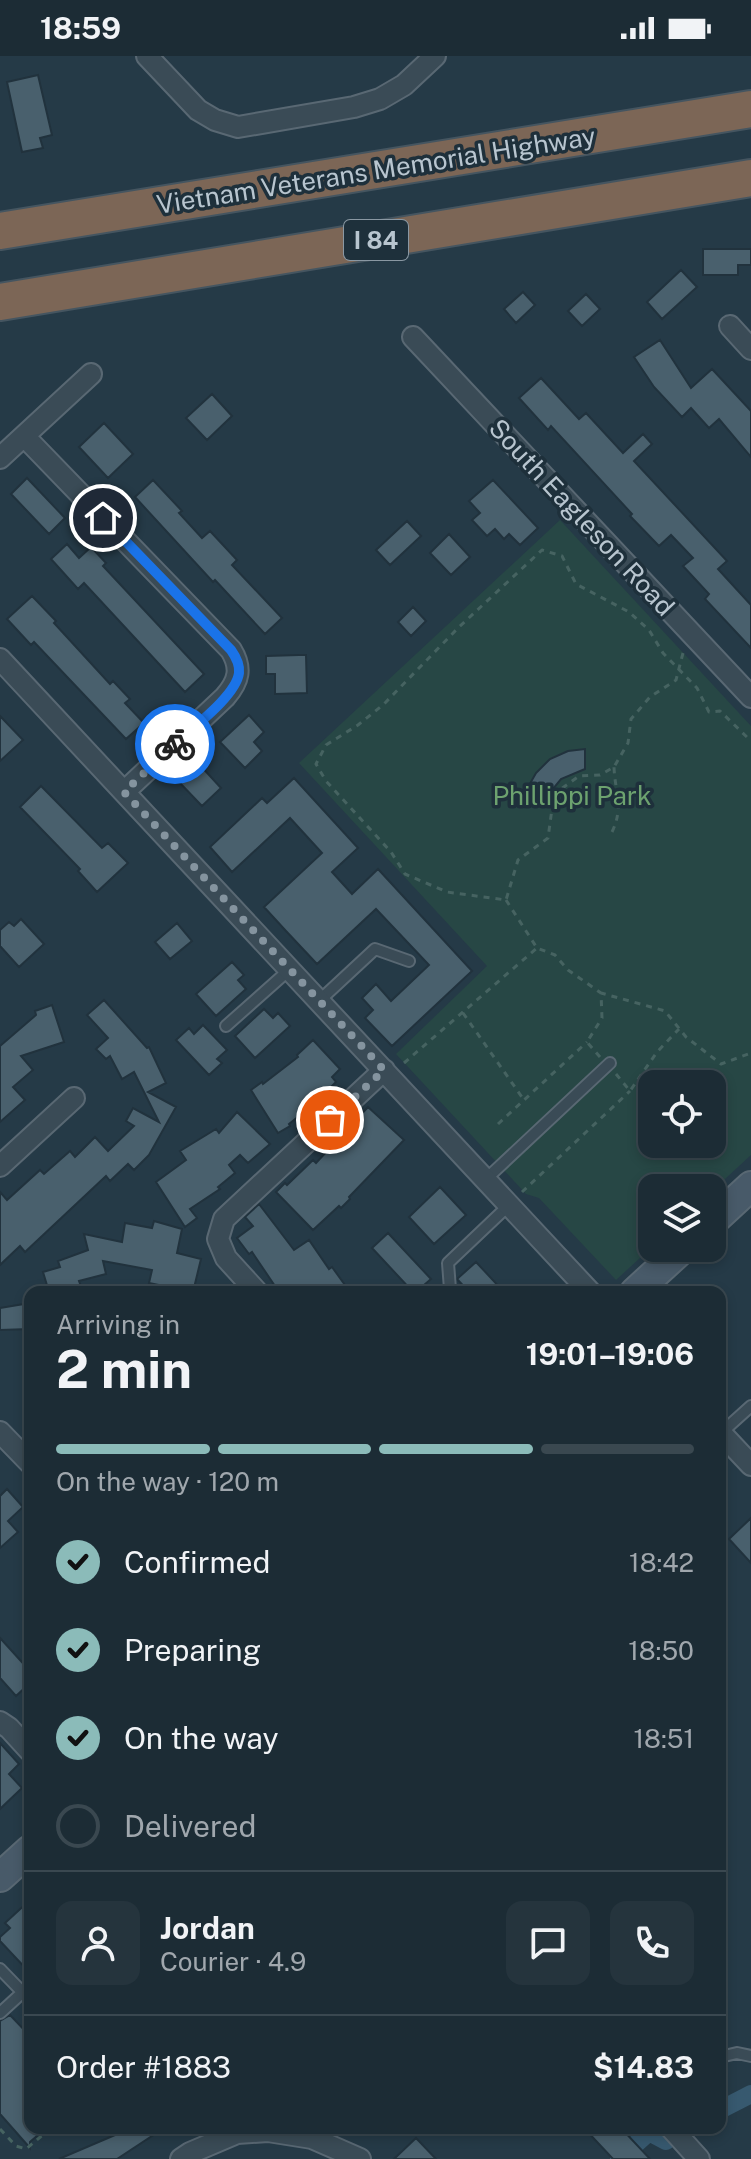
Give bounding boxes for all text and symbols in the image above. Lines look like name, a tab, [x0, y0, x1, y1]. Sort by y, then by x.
text: 18:59	[40, 10, 121, 46]
street label: Vietnam Veterans Memorial Highway	[154, 120, 598, 220]
road number: I 84	[344, 220, 408, 260]
street label: South Eagleson Road	[483, 412, 681, 622]
pin	[69, 484, 137, 552]
icon: home	[81, 496, 125, 540]
courier	[135, 704, 215, 784]
icon: bike	[153, 722, 197, 766]
park label: Phillippi Park	[492, 780, 652, 811]
map controls	[638, 1070, 726, 1262]
button: locate	[638, 1070, 726, 1158]
pin	[296, 1086, 364, 1154]
icon: bag	[308, 1098, 352, 1142]
button: layers	[638, 1174, 726, 1262]
text: Arriving in	[56, 1309, 180, 1340]
text: 19:01–19:06	[526, 1336, 694, 1372]
text: 2 min	[56, 1339, 192, 1400]
text: On the way · 120 m	[56, 1466, 279, 1497]
icon: check	[56, 1540, 100, 1584]
text: Confirmed	[124, 1544, 270, 1580]
text: 18:42	[629, 1547, 694, 1578]
icon: check	[56, 1628, 100, 1672]
text: Preparing	[124, 1632, 261, 1668]
text: 18:50	[628, 1635, 694, 1666]
icon: check	[56, 1716, 100, 1760]
text: On the way	[124, 1720, 278, 1756]
text: 18:51	[633, 1723, 694, 1754]
text: Delivered	[124, 1808, 256, 1844]
button: person	[56, 1901, 140, 1985]
button: chat	[506, 1901, 590, 1985]
button: phone	[610, 1901, 694, 1985]
text: Jordan	[160, 1910, 255, 1946]
text: Courier · 4.9	[160, 1946, 306, 1977]
text: Order #1883	[56, 2049, 231, 2085]
text: $14.83	[593, 2049, 694, 2085]

